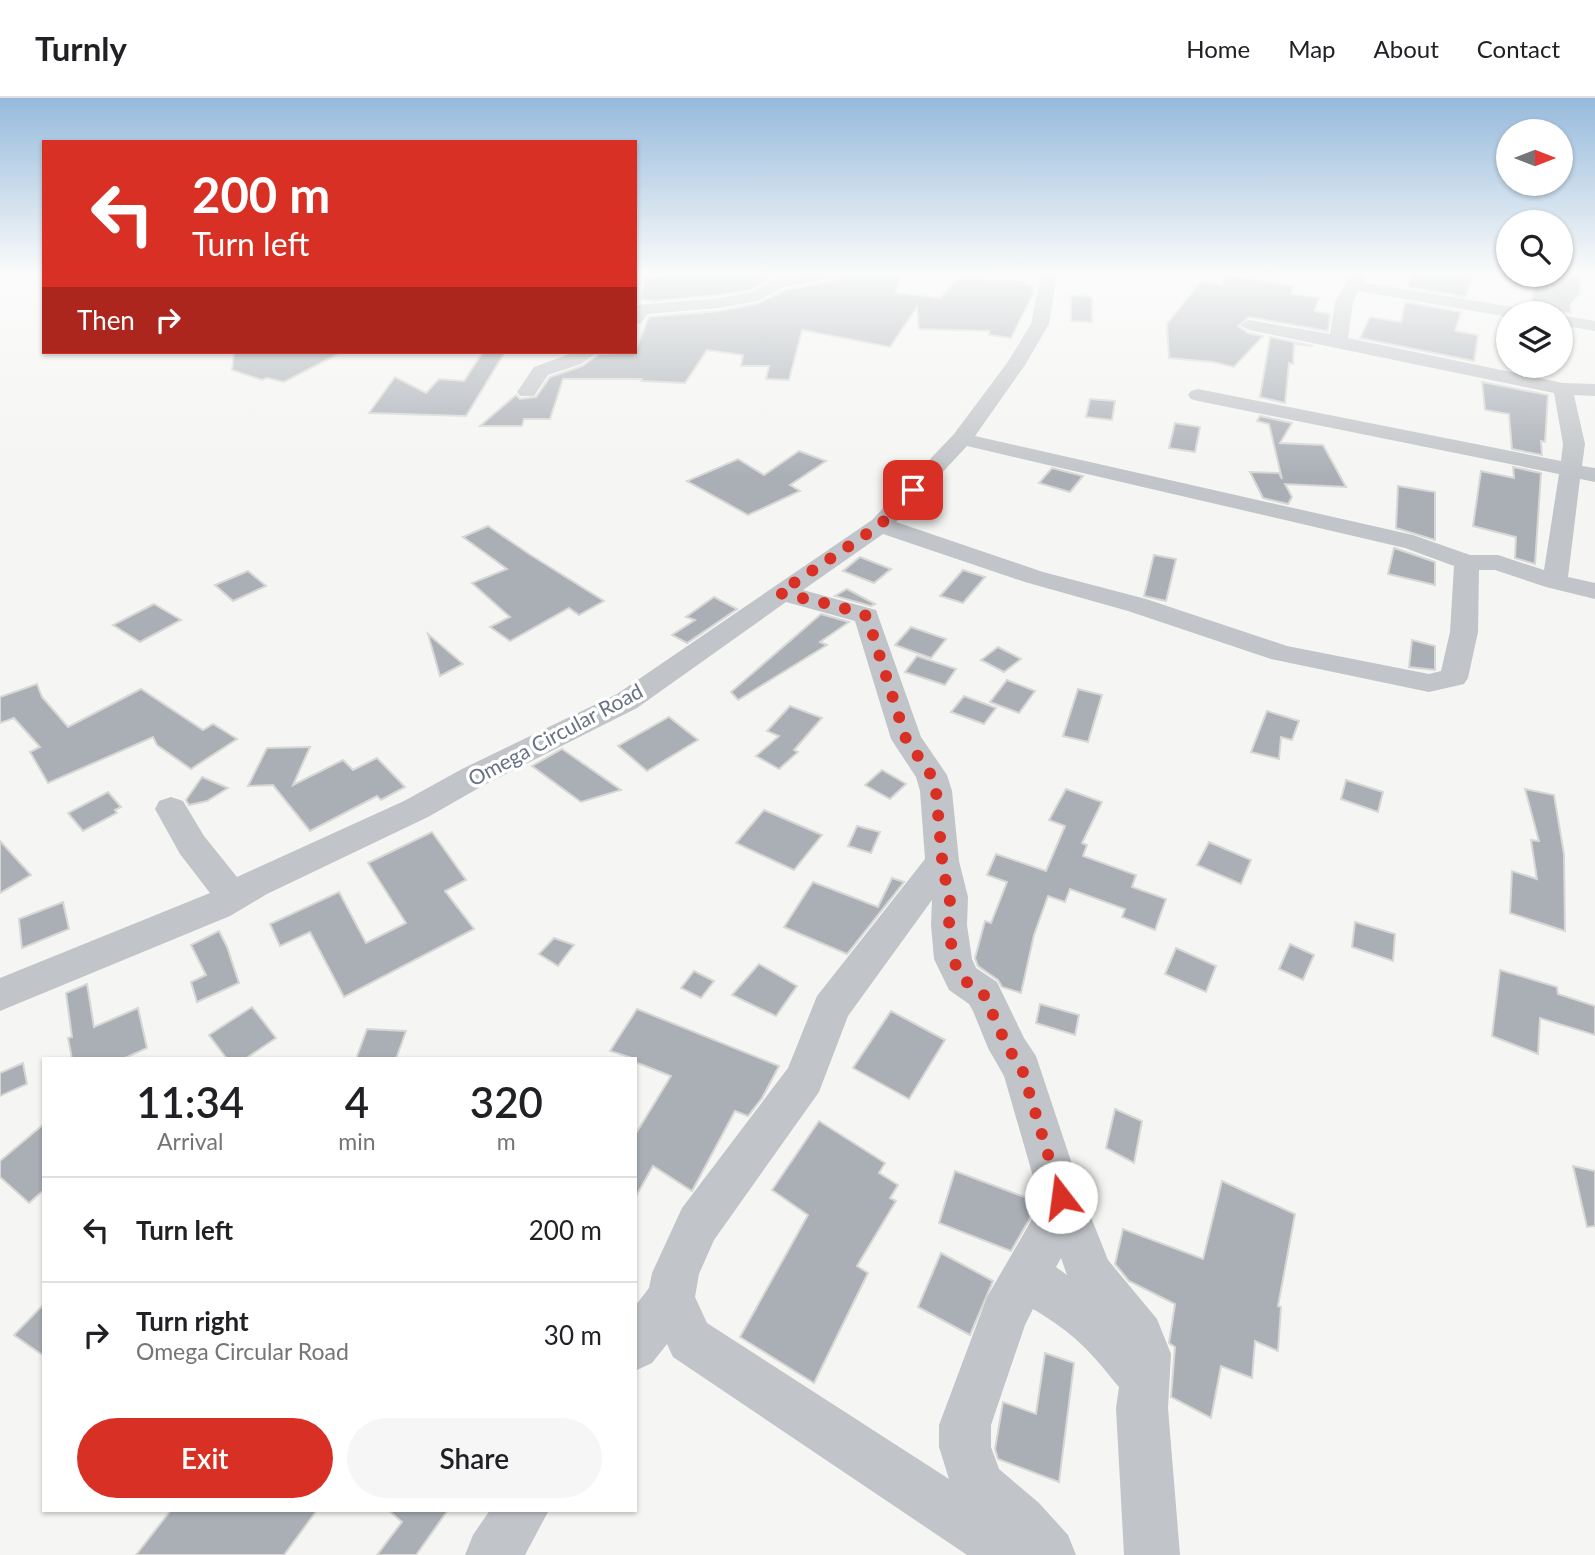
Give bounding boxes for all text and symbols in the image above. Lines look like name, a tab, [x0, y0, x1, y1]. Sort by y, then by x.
text: Turnly	[35, 28, 127, 68]
text: Home	[1186, 34, 1250, 63]
text: Map	[1288, 34, 1336, 63]
text: About	[1374, 34, 1439, 63]
text: Contact	[1477, 34, 1560, 63]
north arrow	[1496, 119, 1573, 196]
map controls	[1496, 119, 1573, 378]
text: 200 m	[192, 165, 330, 223]
icon: left	[77, 168, 168, 259]
button: search	[1496, 210, 1573, 287]
text: Turn left	[192, 224, 309, 263]
icon: right	[149, 301, 187, 339]
button: layers	[1496, 301, 1573, 378]
text: Then	[77, 304, 135, 336]
pin	[883, 460, 943, 520]
icon: arrive	[894, 471, 932, 509]
street label: Omega Circular Road	[463, 677, 647, 791]
text: 11:34	[136, 1077, 244, 1127]
text: 4	[345, 1077, 369, 1127]
text: 320	[470, 1077, 543, 1127]
text: Arrival	[157, 1127, 223, 1155]
text: min	[338, 1127, 376, 1155]
text: m	[497, 1127, 516, 1155]
position arrow	[1024, 1160, 1098, 1234]
icon: left	[77, 1211, 115, 1249]
text: Turn left	[136, 1214, 233, 1246]
text: 200 m	[529, 1214, 602, 1246]
text: Turn right	[136, 1305, 249, 1337]
icon: right	[77, 1316, 115, 1354]
text: 30 m	[544, 1319, 602, 1351]
text: Omega Circular Road	[136, 1337, 349, 1365]
button: Exit	[77, 1418, 333, 1498]
button: Share	[347, 1418, 602, 1498]

